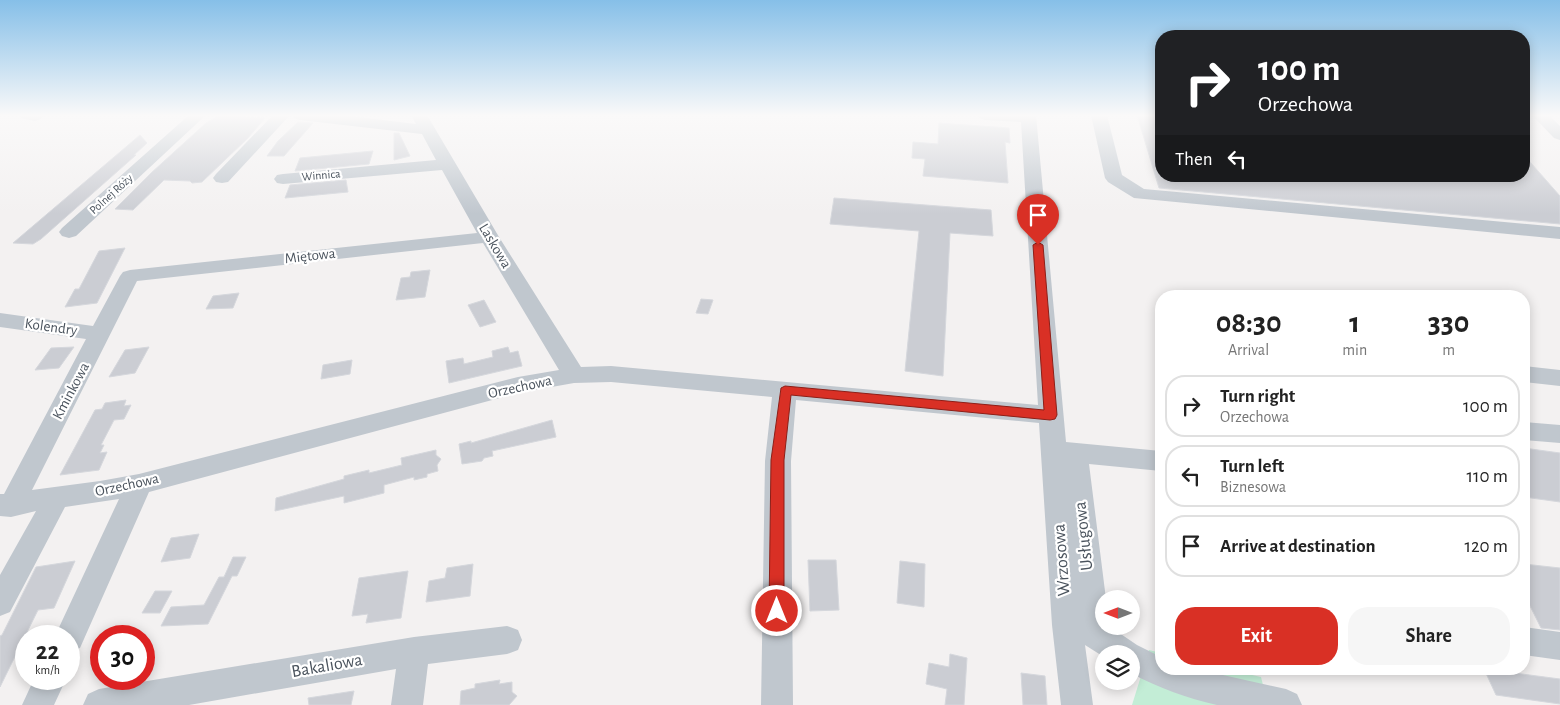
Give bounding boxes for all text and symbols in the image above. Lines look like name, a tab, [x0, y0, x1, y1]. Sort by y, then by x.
icon: right	[1175, 50, 1240, 115]
text: 100 m	[1258, 52, 1341, 87]
text: Orzechowa	[1258, 93, 1353, 115]
icon: left	[1223, 145, 1251, 173]
text: Then	[1175, 150, 1213, 169]
street label: Winnica	[301, 167, 341, 183]
street label: Polnej Róży	[87, 172, 136, 217]
pin	[1017, 194, 1059, 245]
icon: arrive	[1024, 201, 1052, 229]
street label: Laskowa	[476, 221, 514, 271]
street label: Miętowa	[284, 246, 336, 266]
text: 08:30	[1216, 308, 1282, 338]
text: 1	[1349, 308, 1360, 338]
text: 330	[1428, 308, 1469, 338]
street label: Kolendry	[24, 316, 79, 338]
text: Arrival	[1228, 342, 1269, 358]
text: min	[1342, 342, 1367, 358]
text: m	[1442, 342, 1455, 358]
street label: Kminkowa	[50, 360, 92, 422]
street label: Orzechowa	[487, 373, 553, 401]
text: Turn right	[1220, 387, 1295, 406]
icon: right	[1177, 392, 1205, 420]
text: 100 m	[1463, 397, 1508, 416]
text: Orzechowa	[1220, 409, 1289, 425]
text: Turn left	[1220, 457, 1284, 476]
icon: left	[1177, 462, 1205, 490]
text: 110 m	[1467, 467, 1508, 486]
street label: Orzechowa	[94, 471, 160, 499]
text: Biznesowa	[1220, 479, 1286, 495]
street label: Usługowa	[1071, 501, 1097, 571]
street label: Wrzosowa	[1050, 523, 1074, 597]
icon: arrive	[1177, 532, 1205, 560]
text: Arrive at destination	[1220, 537, 1376, 556]
text: 120 m	[1464, 537, 1508, 556]
position arrow	[750, 584, 802, 636]
north arrow	[1095, 590, 1140, 635]
map controls	[1095, 590, 1140, 690]
button: Exit	[1175, 607, 1338, 665]
button: Share	[1348, 607, 1510, 665]
speed limit sign: 30	[90, 625, 155, 690]
text: 22	[36, 639, 59, 664]
button: layers	[1095, 645, 1140, 690]
street label: Bakaliowa	[290, 651, 364, 681]
text: km/h	[35, 664, 60, 676]

